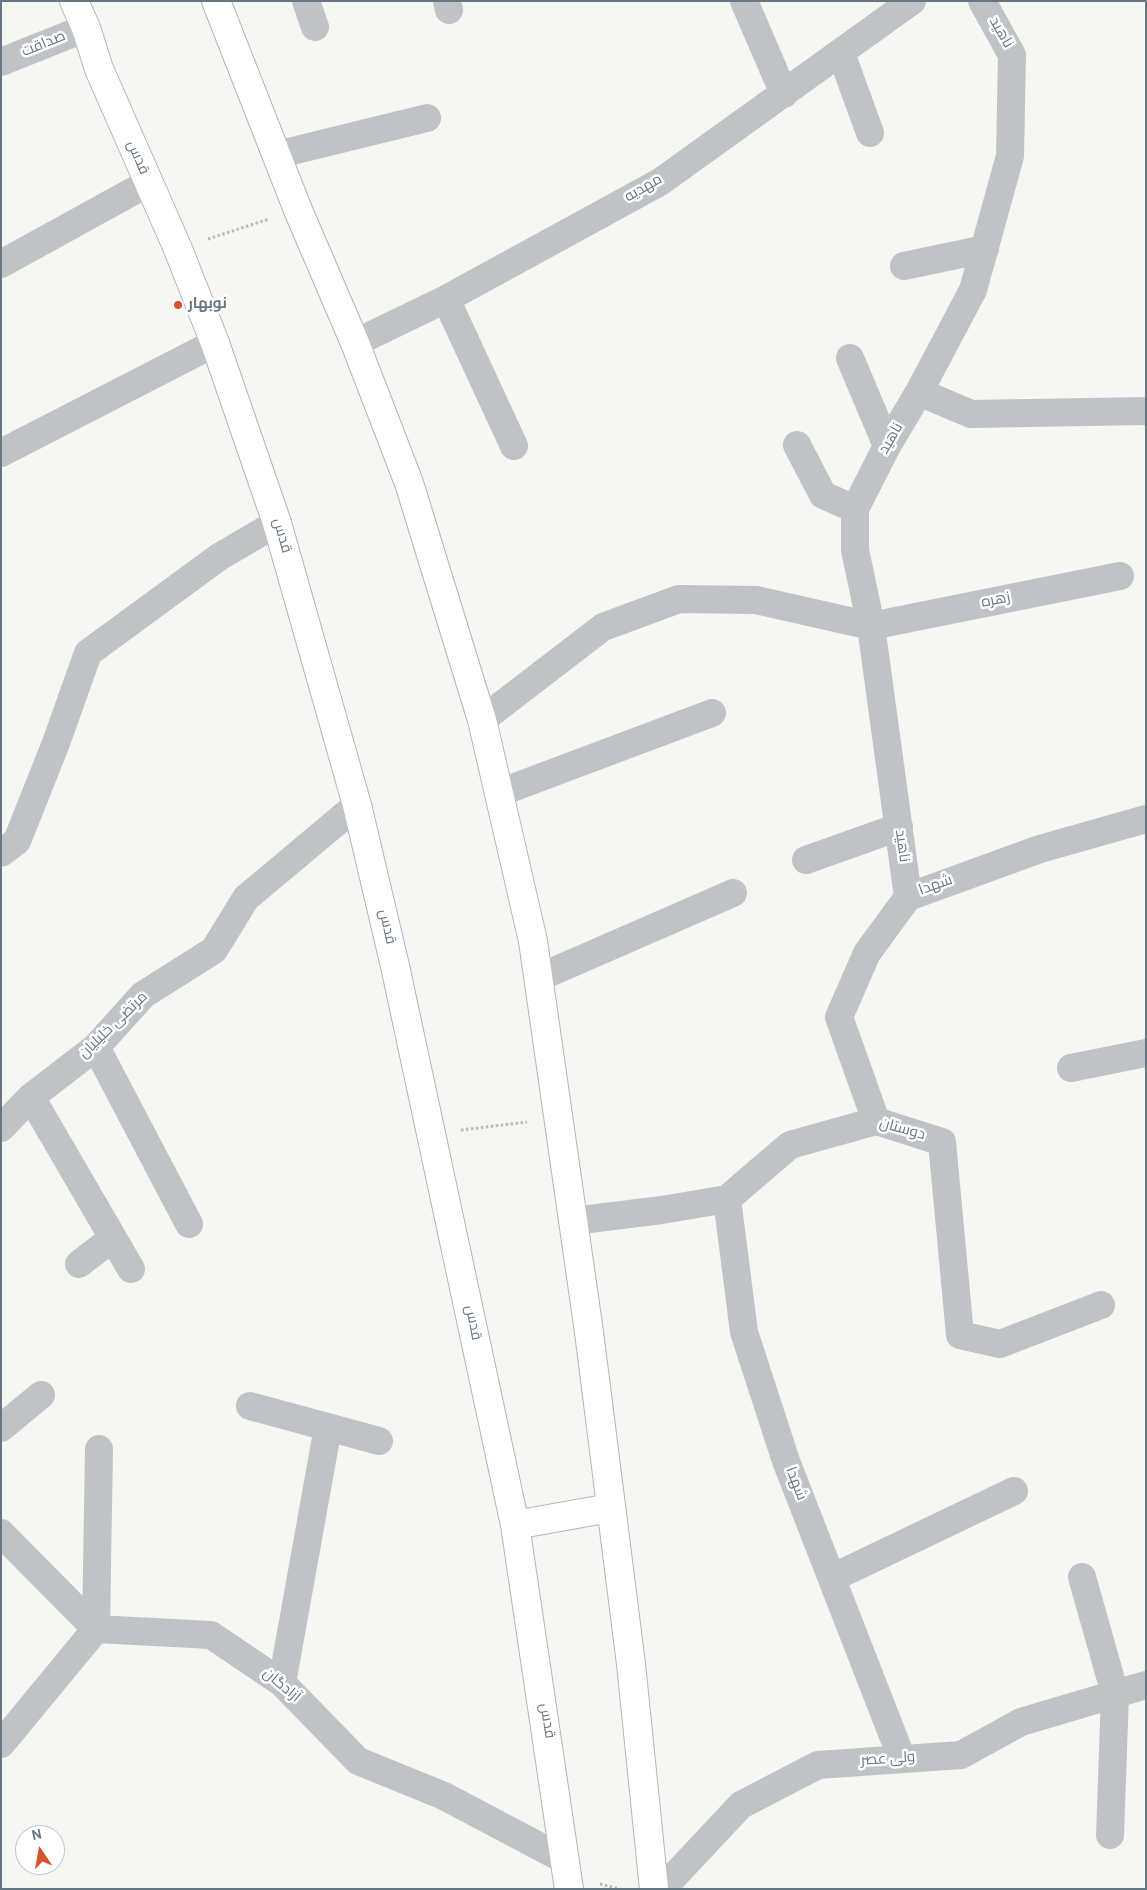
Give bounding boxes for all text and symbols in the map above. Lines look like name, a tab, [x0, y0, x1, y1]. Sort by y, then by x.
street label: ناهید	[984, 14, 1016, 52]
street label: صداقت	[19, 28, 69, 62]
street label: قدس	[122, 138, 152, 178]
street label: مهدیه	[622, 171, 666, 207]
place label: نوبهار	[188, 296, 227, 314]
marker: نوبهار	[172, 299, 184, 311]
street label: ناهید	[876, 420, 908, 458]
street label: قدس	[267, 517, 295, 555]
street label: زهره	[980, 589, 1012, 613]
street label: ناهید	[890, 829, 912, 863]
street label: شهدا	[917, 872, 955, 900]
street label: قدس	[373, 908, 399, 946]
street label: مرتضی خلیلیان	[76, 989, 152, 1063]
street label: دوستان	[877, 1115, 927, 1145]
street label: قدس	[460, 1304, 484, 1342]
street label: شهدا	[780, 1465, 810, 1503]
street label: آزادگان	[258, 1665, 304, 1707]
street label: قدس	[534, 1702, 558, 1740]
street label: ولی عصر	[860, 1749, 916, 1771]
north arrow	[15, 1825, 65, 1875]
text: N	[30, 1826, 44, 1845]

